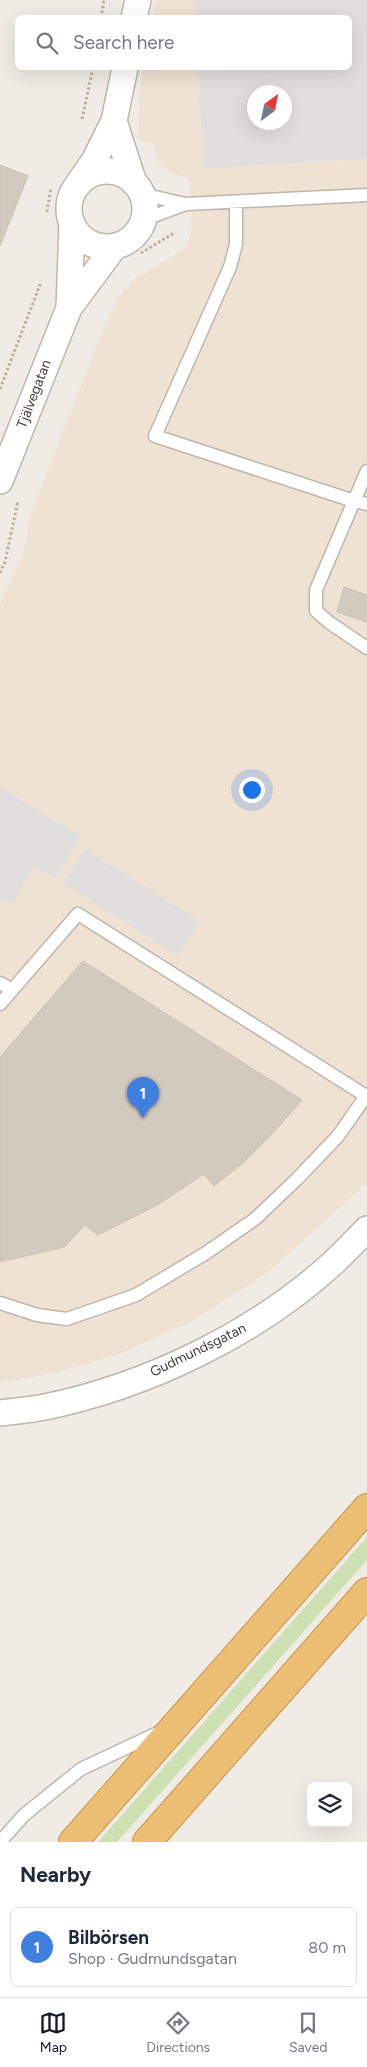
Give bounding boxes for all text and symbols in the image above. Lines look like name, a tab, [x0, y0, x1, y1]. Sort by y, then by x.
search box	[15, 15, 352, 70]
icon: search	[33, 29, 61, 57]
text: Search here	[73, 31, 175, 54]
north arrow	[247, 85, 292, 130]
street label: Tjälvegatan	[13, 357, 55, 431]
your location	[239, 777, 265, 803]
pin: 1	[127, 1077, 159, 1118]
street label: Gudmundsgatan	[147, 1319, 249, 1381]
map controls	[307, 1782, 352, 1827]
button: layers	[307, 1782, 352, 1827]
text: Nearby	[20, 1862, 91, 1887]
text: Bilbörsen	[68, 1926, 149, 1949]
text: 1	[34, 1938, 40, 1957]
text: 80 m	[308, 1938, 346, 1957]
text: Shop · Gudmundsgatan	[68, 1949, 237, 1968]
tab: Map	[39, 2009, 67, 2056]
tab: Directions	[146, 2009, 210, 2056]
tab: Saved	[289, 2009, 328, 2056]

